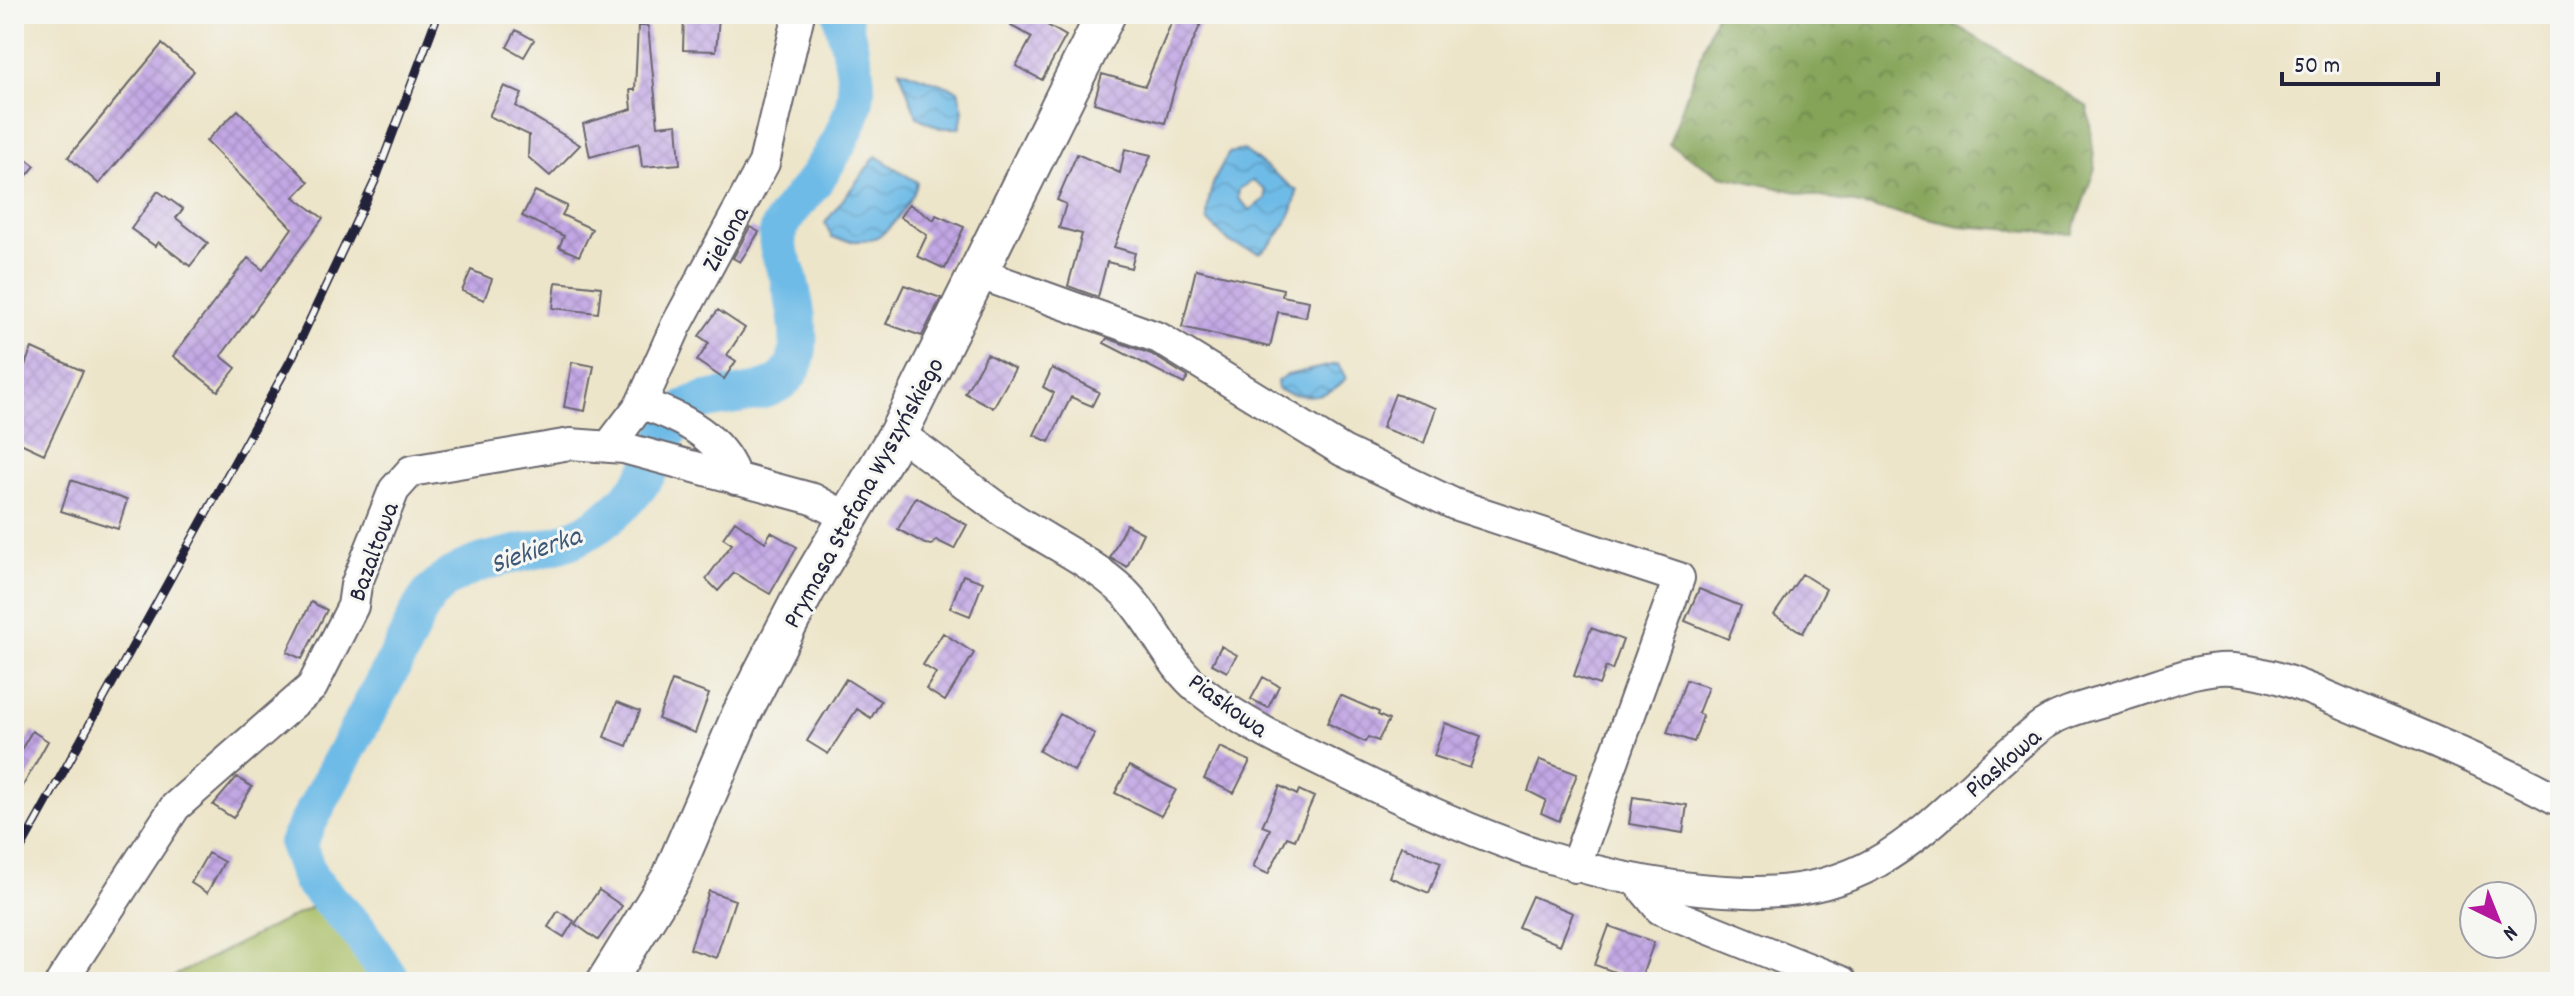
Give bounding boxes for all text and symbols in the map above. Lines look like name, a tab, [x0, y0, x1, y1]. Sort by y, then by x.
scale bar	[2282, 36, 2438, 86]
text: 50 m	[2294, 50, 2340, 84]
street label: Zielona	[694, 200, 761, 279]
street label: Prymasa Stefana Wyszyńskiego	[775, 351, 955, 636]
street label: Bazaltowa	[340, 497, 411, 607]
water label: Siekierka	[486, 518, 589, 587]
street label: Piaskowa	[1179, 665, 1275, 749]
street label: Piaskowa	[1958, 720, 2051, 808]
north arrow	[2458, 880, 2538, 960]
text: N	[2495, 917, 2524, 947]

